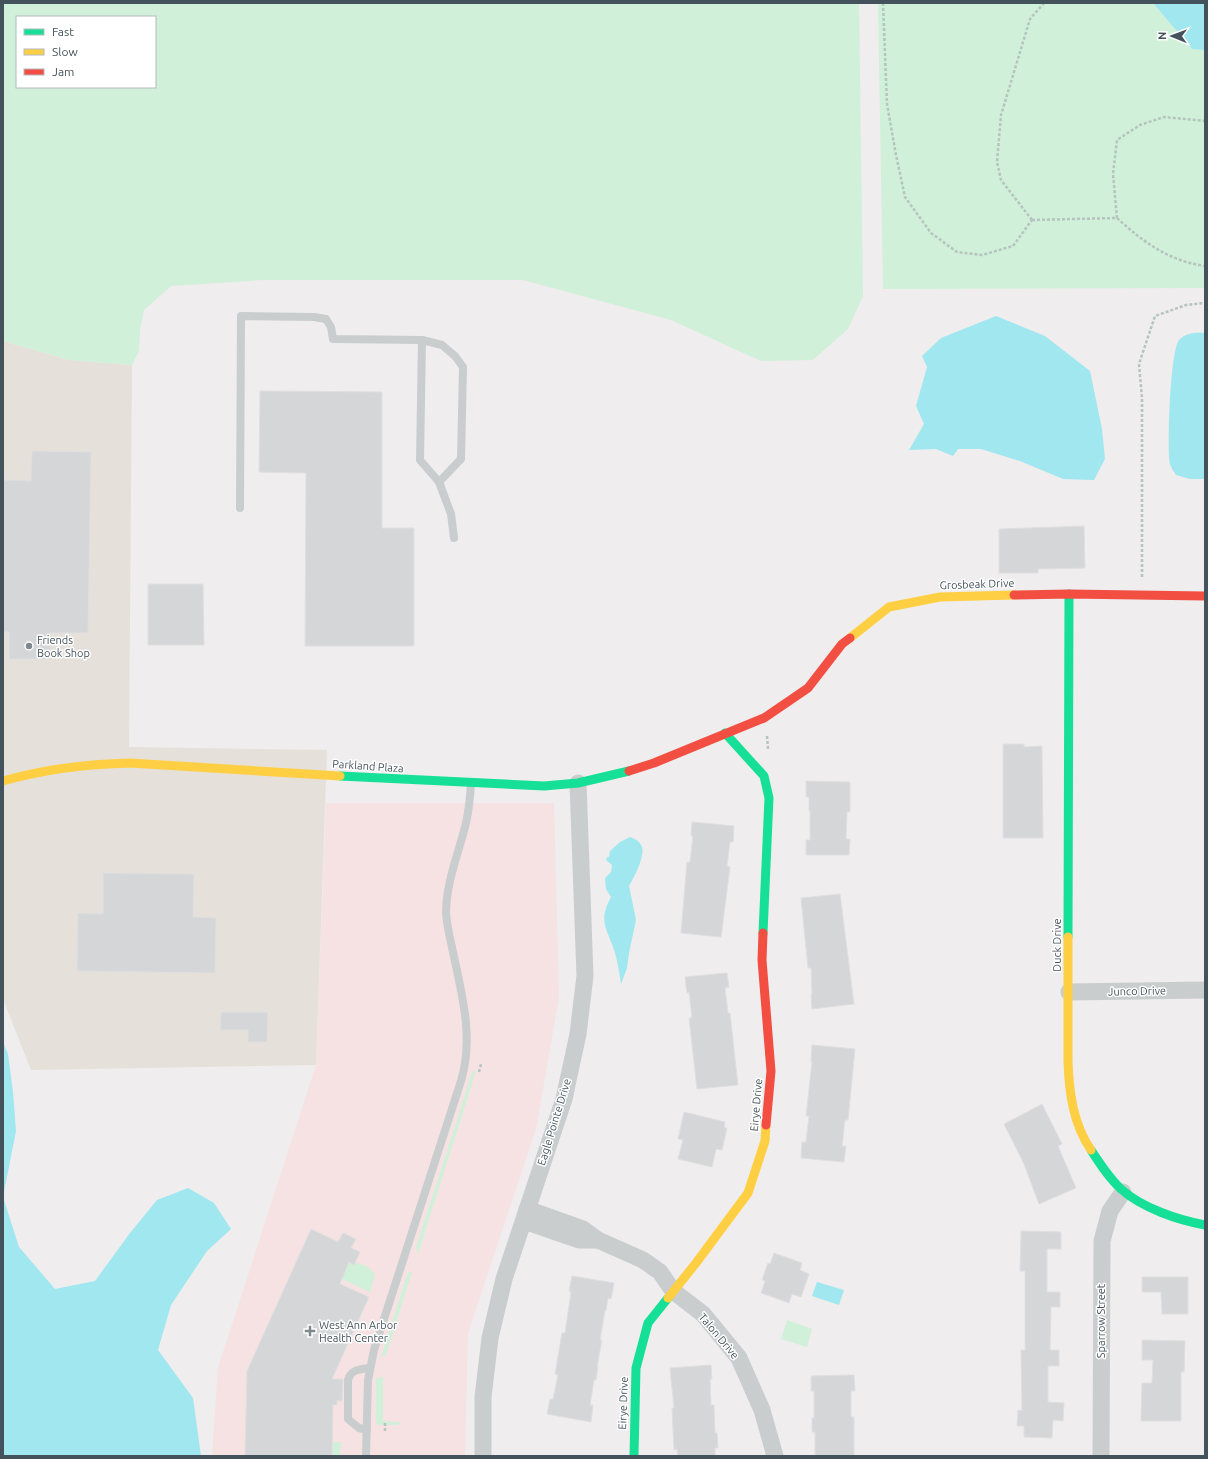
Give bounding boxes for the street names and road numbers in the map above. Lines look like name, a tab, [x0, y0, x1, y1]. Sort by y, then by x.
street label: Grosbeak Drive	[939, 577, 1015, 591]
street label: Parkland Plaza	[332, 758, 404, 774]
street label: Duck Drive	[1051, 918, 1063, 972]
street label: Junco Drive	[1108, 984, 1166, 998]
street label: Eagle Pointe Drive	[535, 1077, 573, 1167]
street label: Eirye Drive	[748, 1078, 764, 1132]
street label: Sparrow Street	[1095, 1283, 1107, 1358]
street label: Talon Drive	[697, 1311, 741, 1361]
street label: Eirye Drive	[616, 1376, 630, 1430]

